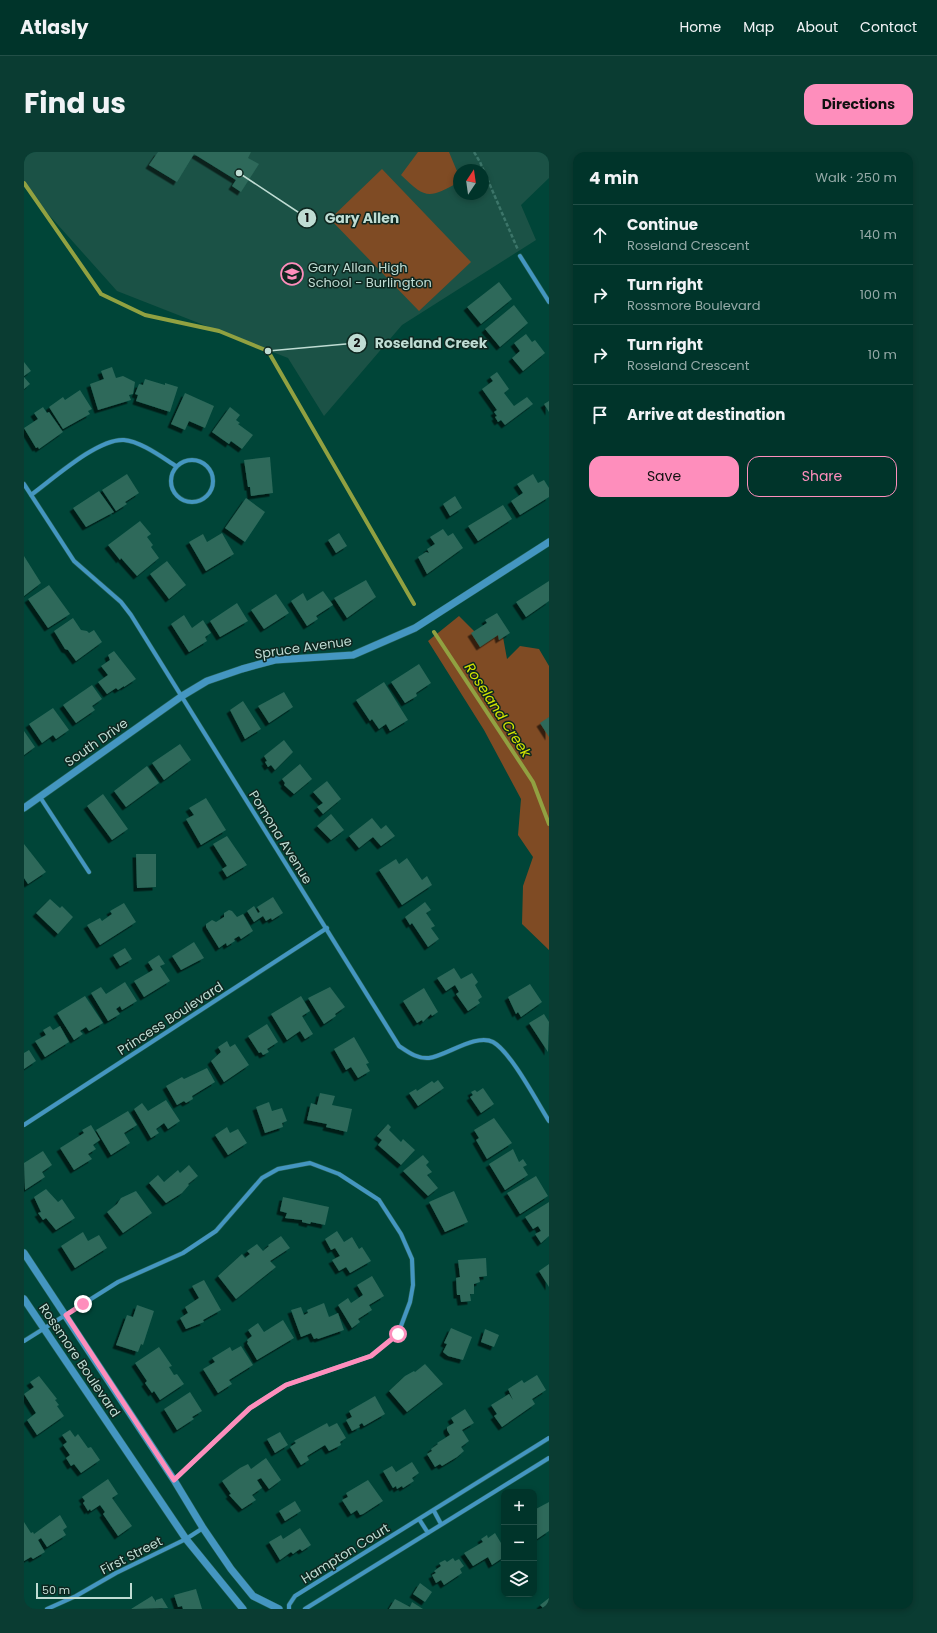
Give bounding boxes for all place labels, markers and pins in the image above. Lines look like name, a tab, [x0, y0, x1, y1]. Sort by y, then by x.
callout: Gary Allen	[297, 205, 407, 231]
place label: Gary Allan High School - Burlington	[308, 258, 432, 292]
school or university icon: Gary Allan High School - Burlington	[279, 261, 305, 287]
callout: Roseland Creek	[347, 330, 496, 356]

